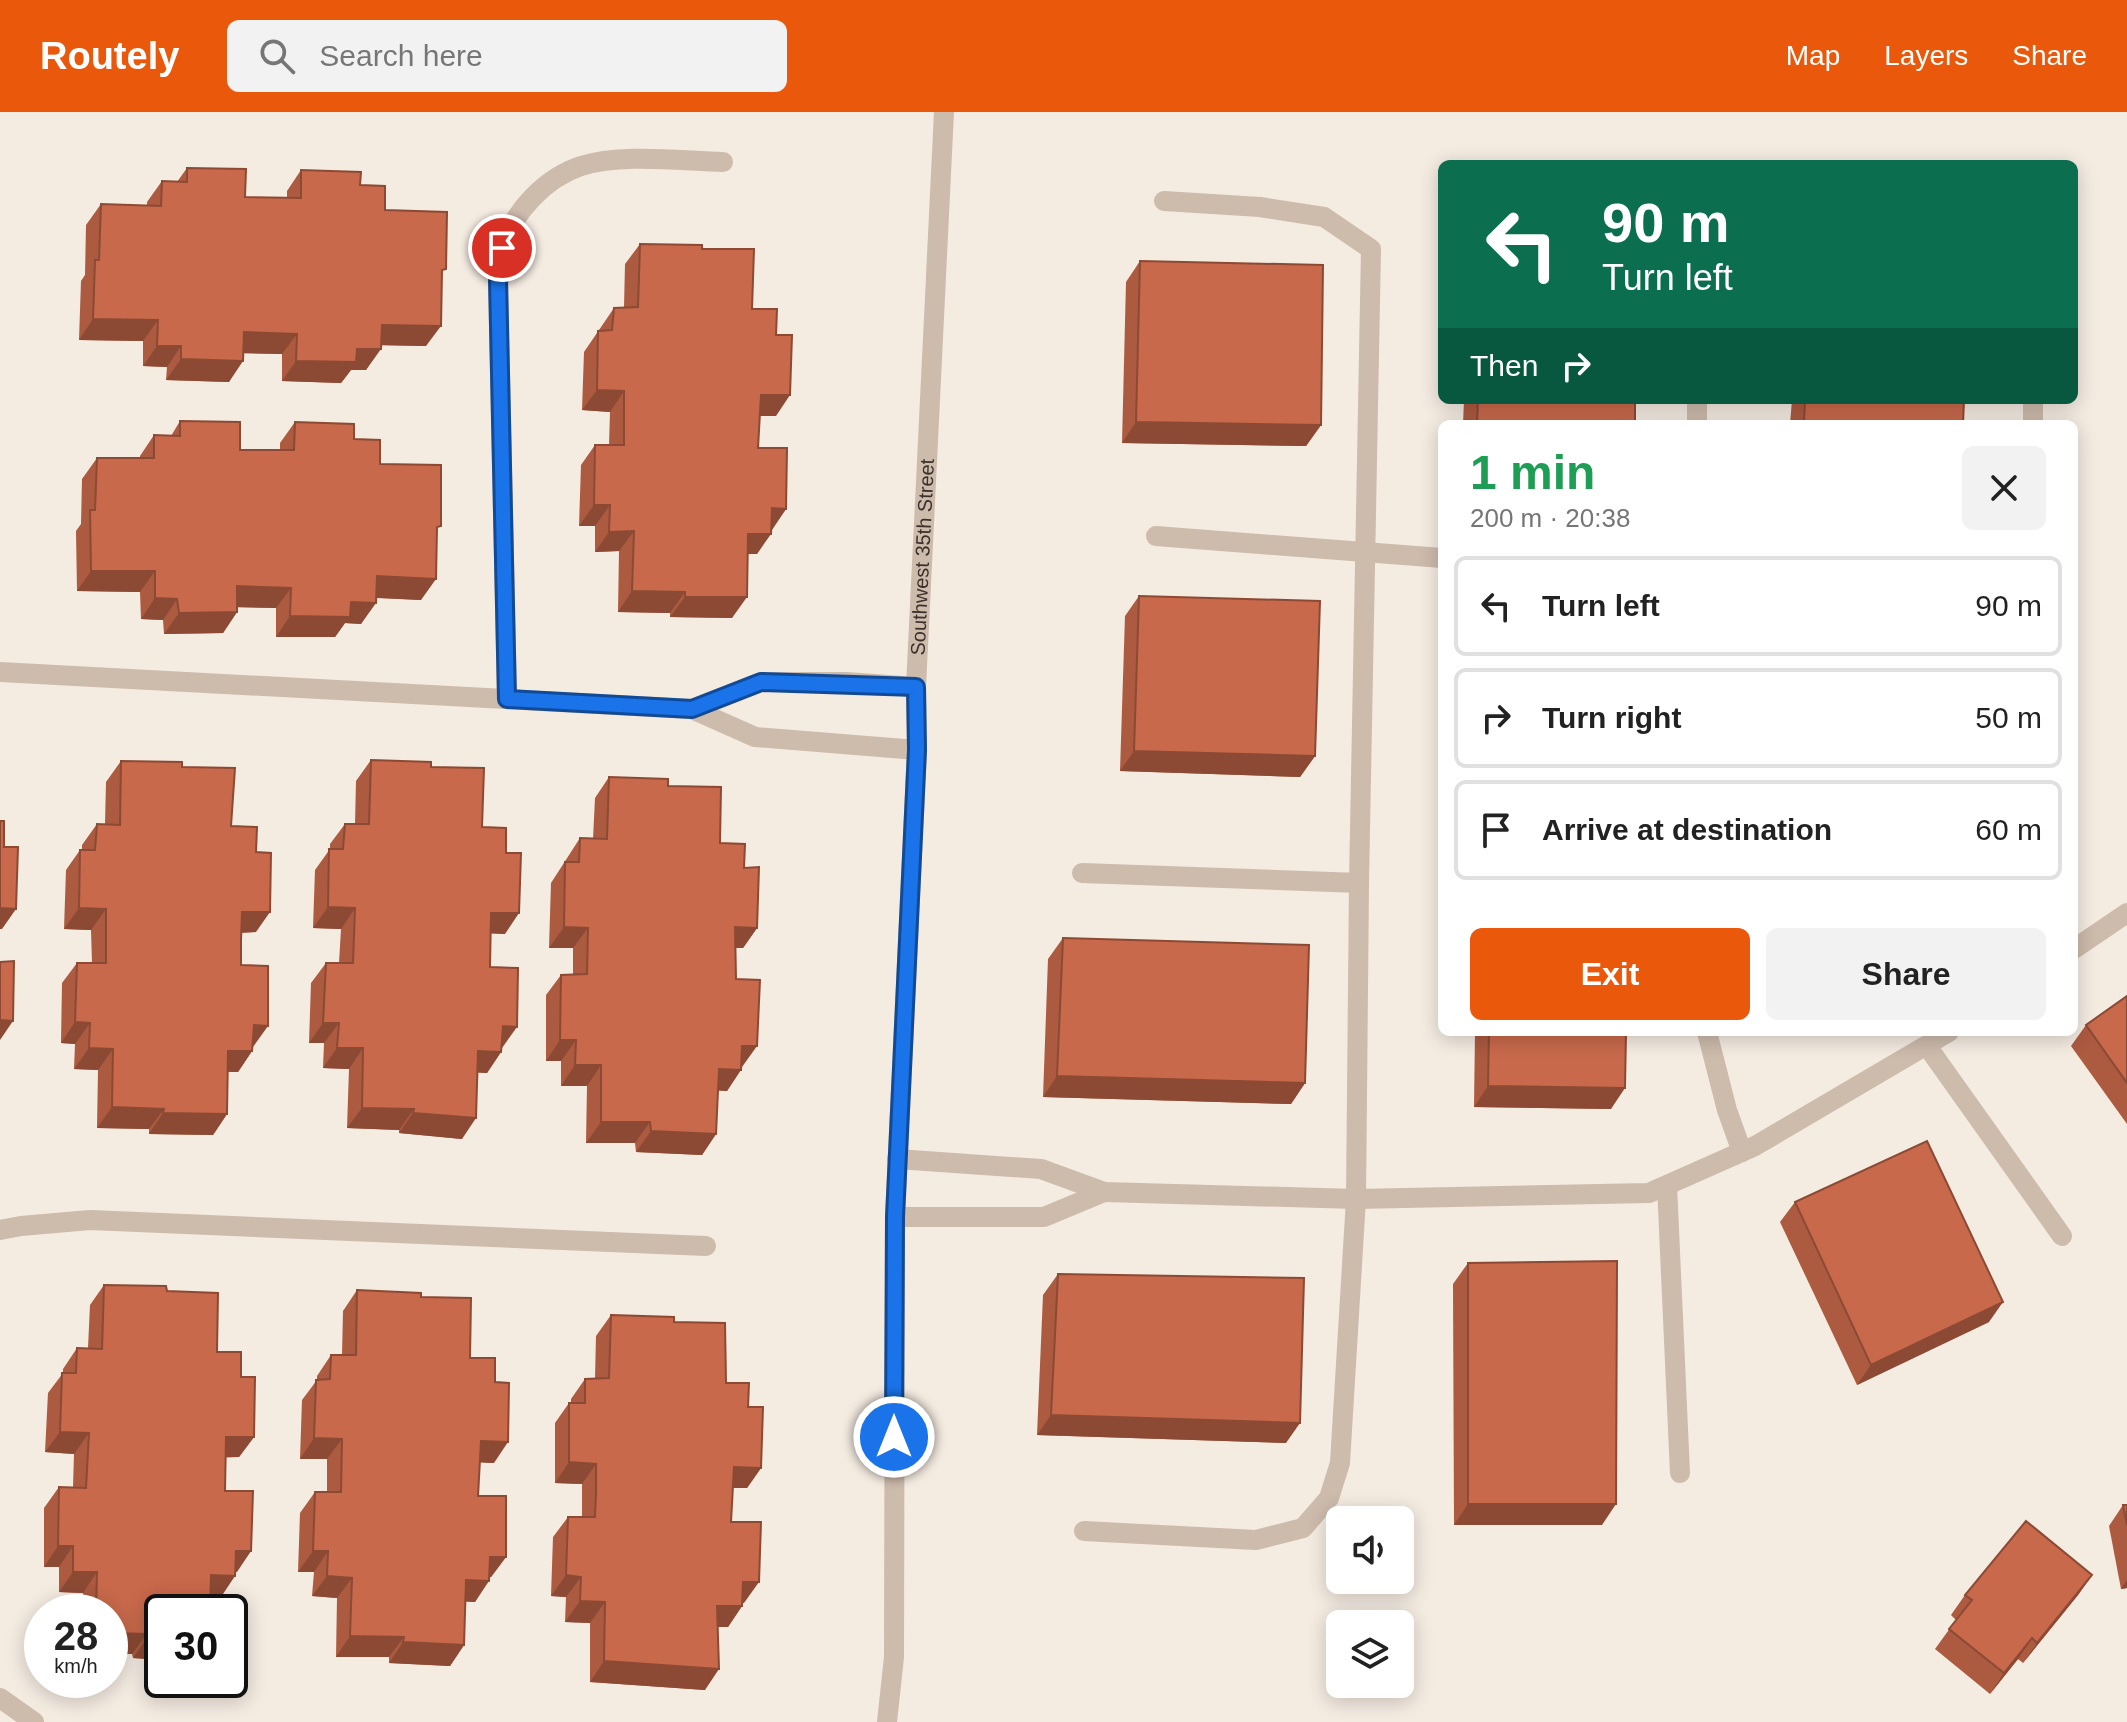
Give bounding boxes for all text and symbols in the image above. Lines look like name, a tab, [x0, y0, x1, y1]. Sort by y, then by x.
search box	[227, 20, 787, 92]
icon: search	[255, 34, 299, 78]
text: Routely	[40, 35, 179, 77]
text: Search here	[319, 39, 483, 72]
text: Map	[1786, 40, 1840, 71]
text: Layers	[1884, 40, 1968, 71]
text: Share	[2012, 40, 2087, 71]
text: 90 m	[1602, 191, 1730, 254]
icon: left	[1470, 192, 1574, 296]
pin	[468, 214, 536, 282]
icon: arrive	[480, 226, 524, 270]
text: Turn left	[1602, 257, 1733, 298]
icon: right	[1554, 344, 1598, 388]
text: Then	[1470, 349, 1538, 382]
text: 1 min	[1470, 446, 1595, 499]
button: close	[1962, 446, 2046, 530]
street label: Southwest 35th Street	[907, 458, 938, 656]
text: 200 m · 20:38	[1470, 503, 1630, 533]
icon: left	[1474, 584, 1518, 628]
text: Turn left	[1542, 589, 1660, 622]
text: 90 m	[1975, 589, 2042, 622]
icon: right	[1474, 696, 1518, 740]
text: Turn right	[1542, 701, 1681, 734]
text: 50 m	[1975, 701, 2042, 734]
icon: arrive	[1474, 808, 1518, 852]
text: Arrive at destination	[1542, 813, 1832, 846]
text: 60 m	[1975, 813, 2042, 846]
button: Exit	[1470, 928, 1750, 1020]
button: Share	[1766, 928, 2046, 1020]
position arrow	[852, 1395, 936, 1479]
map controls	[1326, 1506, 1414, 1698]
button: sound	[1326, 1506, 1414, 1594]
speed limit sign: 30	[144, 1594, 248, 1698]
button: layers	[1326, 1610, 1414, 1698]
text: 28	[54, 1614, 98, 1658]
text: km/h	[54, 1655, 98, 1677]

